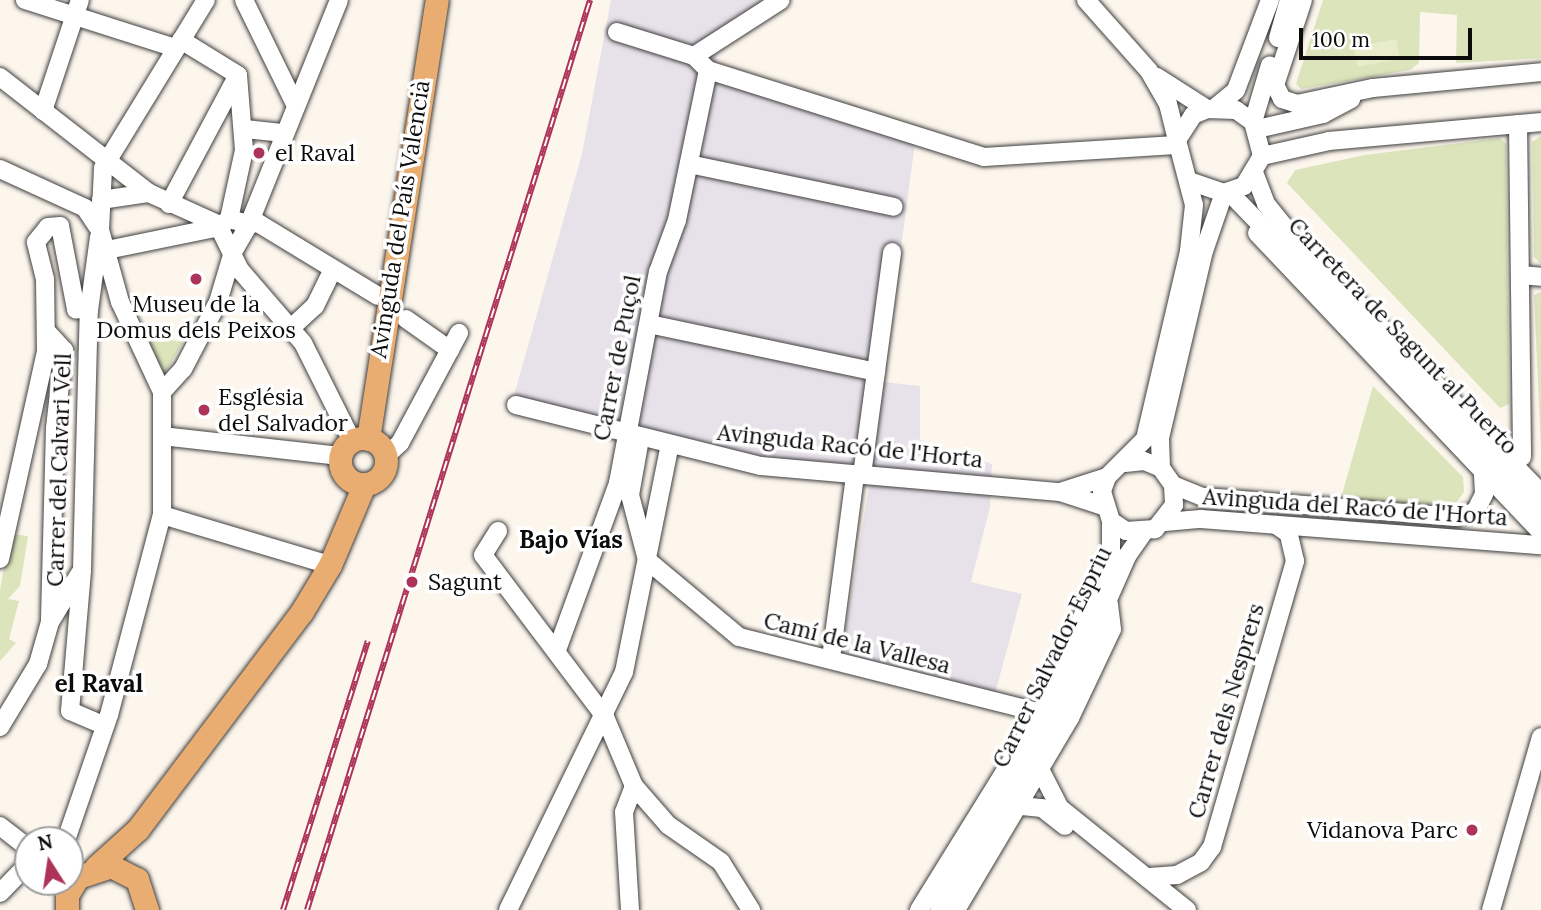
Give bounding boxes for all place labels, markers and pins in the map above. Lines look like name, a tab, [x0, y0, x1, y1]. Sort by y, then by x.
place label: el Raval	[275, 139, 355, 167]
marker: el Raval	[249, 143, 269, 163]
marker: Museu de la Domus dels Peixos	[188, 271, 204, 287]
place label: Museu de la Domus dels Peixos	[96, 290, 296, 344]
place label: Església del Salvador	[218, 383, 348, 437]
marker: Església del Salvador	[196, 402, 212, 418]
place label: Sagunt	[428, 568, 502, 596]
marker: Sagunt	[402, 572, 422, 592]
place label: Vidanova Parc	[1307, 816, 1458, 844]
marker: Vidanova Parc	[1464, 822, 1480, 838]

